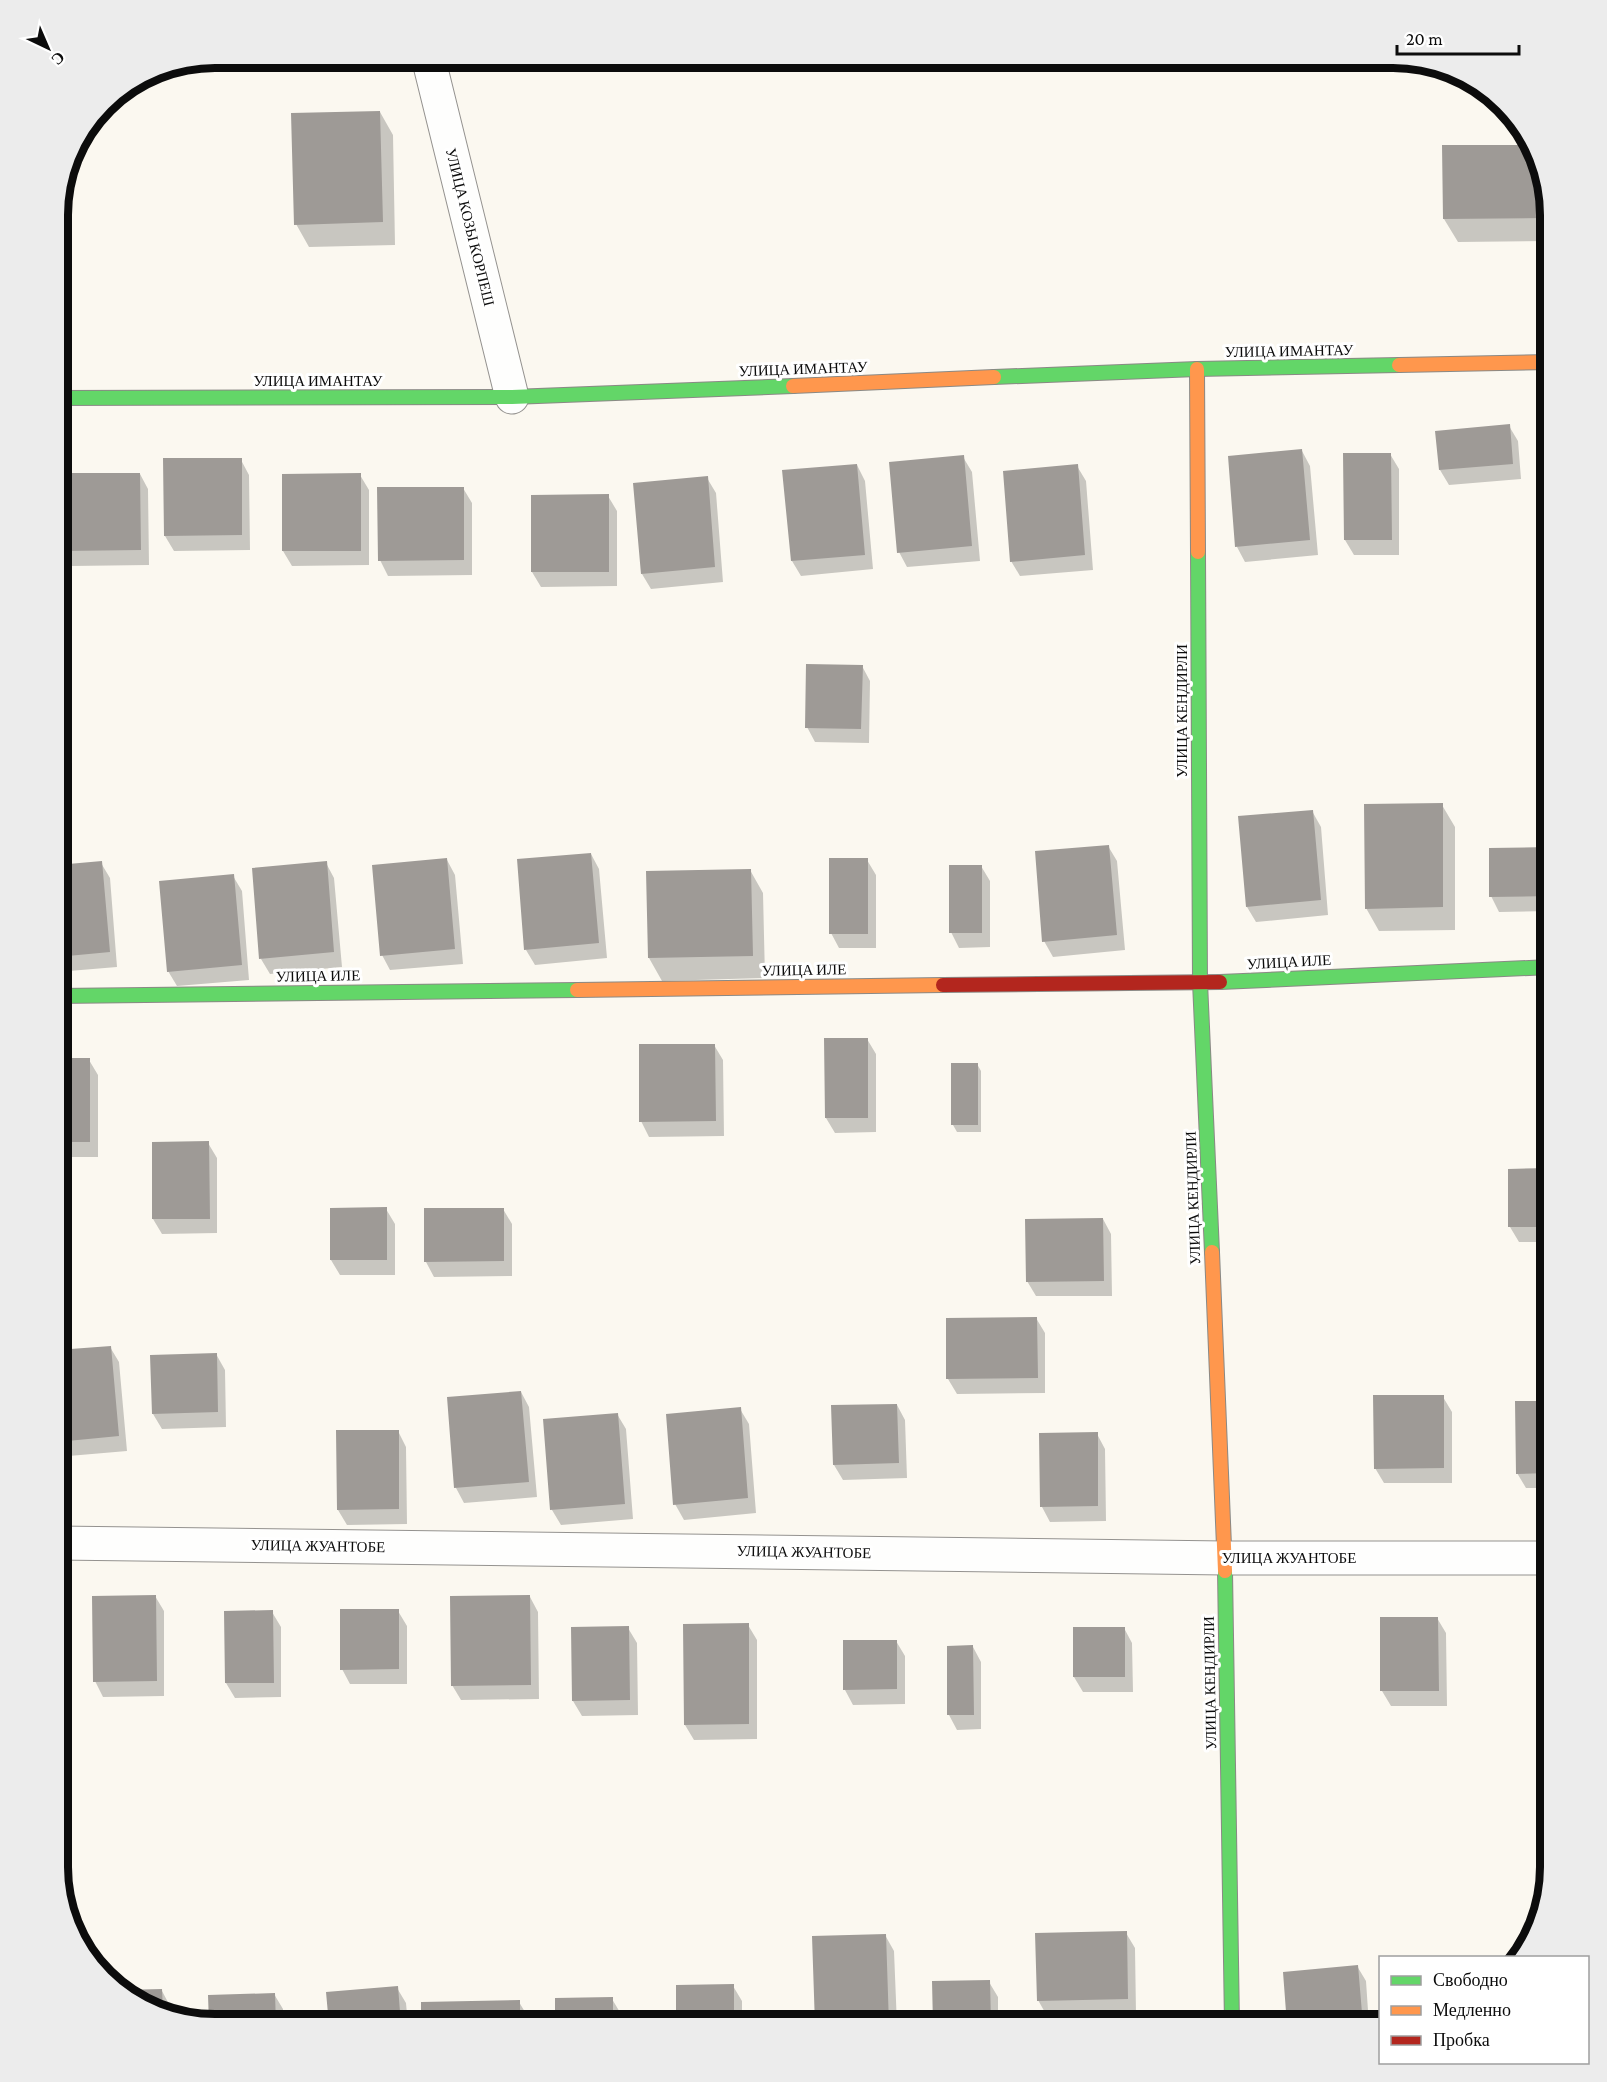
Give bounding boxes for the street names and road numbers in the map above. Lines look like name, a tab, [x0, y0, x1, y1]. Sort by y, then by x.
street label: УЛИЦА КОЗЫ КОРПЕШ	[443, 146, 497, 308]
street label: УЛИЦА ИМАНТАУ	[1224, 342, 1354, 360]
street label: УЛИЦА ИМАНТАУ	[738, 359, 868, 379]
street label: УЛИЦА ИМАНТАУ	[254, 373, 383, 389]
street label: УЛИЦА КЕНДИРЛИ	[1174, 644, 1190, 778]
street label: УЛИЦА ИЛЕ	[1246, 952, 1332, 972]
street label: УЛИЦА ИЛЕ	[762, 961, 846, 979]
street label: УЛИЦА ИЛЕ	[276, 967, 360, 985]
street label: УЛИЦА КЕНДИРЛИ	[1183, 1131, 1203, 1265]
street label: УЛИЦА ЖУАНТОБЕ	[251, 1537, 385, 1555]
street label: УЛИЦА ЖУАНТОБЕ	[737, 1543, 871, 1561]
street label: УЛИЦА ЖУАНТОБЕ	[1222, 1550, 1356, 1566]
street label: УЛИЦА КЕНДИРЛИ	[1201, 1616, 1219, 1750]

